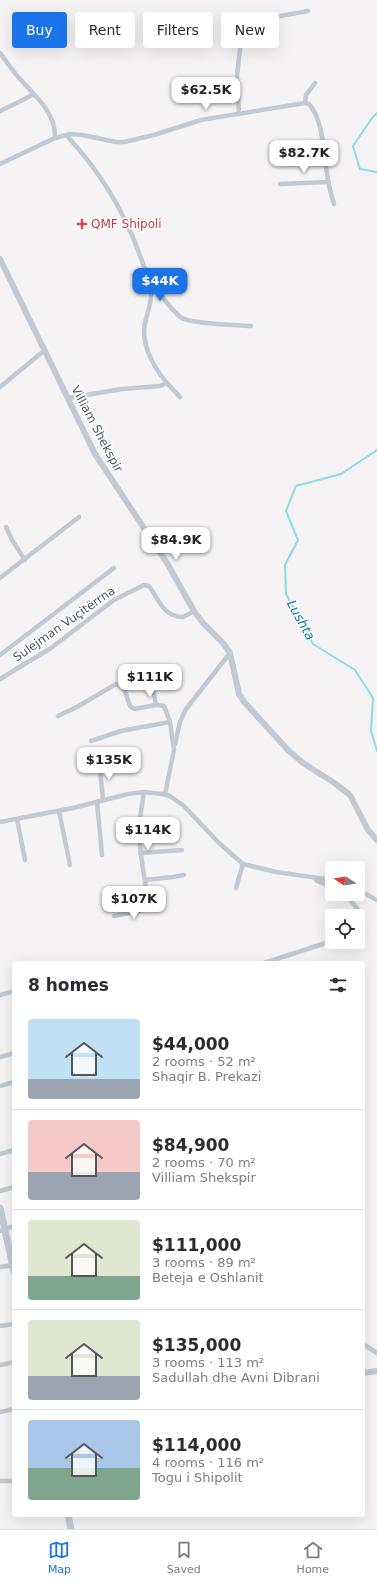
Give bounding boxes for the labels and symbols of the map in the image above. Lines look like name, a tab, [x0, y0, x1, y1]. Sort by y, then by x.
pin: $62.5K	[173, 77, 239, 111]
pin: $82.7K	[271, 140, 337, 174]
place label: QMF Shipoli	[91, 217, 162, 231]
marker: QMF Shipoli	[76, 218, 88, 230]
pin: $44K	[136, 268, 184, 302]
street label: Villiam Shekspir	[68, 383, 126, 475]
pin: $84.9K	[143, 527, 209, 561]
street label: Sulejman Vuçitërrna	[10, 584, 118, 664]
water label: Lushta	[284, 597, 318, 643]
pin: $111K	[122, 664, 178, 698]
pin: $135K	[81, 747, 137, 781]
pin: $114K	[120, 817, 176, 851]
north arrow	[325, 861, 365, 901]
pin: $107K	[106, 886, 162, 920]

